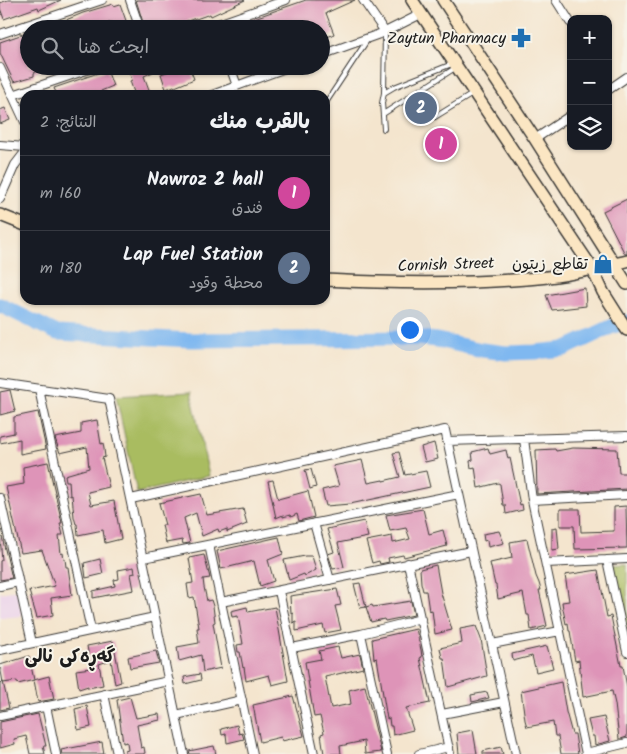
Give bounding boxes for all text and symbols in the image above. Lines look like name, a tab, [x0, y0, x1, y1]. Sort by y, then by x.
map controls	[567, 15, 612, 150]
button: +	[567, 15, 612, 60]
search box	[20, 20, 330, 75]
place label: Zaytun Pharmacy	[387, 26, 506, 51]
pharmacy icon: Zaytun Pharmacy	[510, 27, 532, 49]
text: ابحث هنا	[78, 33, 149, 63]
icon: search	[38, 34, 66, 62]
button: −	[567, 60, 612, 105]
pin: 2	[405, 89, 437, 127]
button: layers	[567, 105, 612, 150]
text: بالقرب منك	[210, 106, 310, 139]
text: النتائج: 2	[40, 110, 97, 135]
pin: 1	[425, 125, 457, 163]
text: Nawroz 2 hall	[147, 165, 263, 195]
text: 160 m	[40, 181, 81, 206]
text: 1	[292, 181, 296, 206]
text: فندق	[232, 196, 263, 221]
text: Lap Fuel Station	[123, 240, 263, 270]
street label: Cornish Street	[397, 251, 496, 279]
place label: تقاطع زيتون	[512, 252, 588, 277]
shop icon: تقاطع زيتون	[592, 253, 614, 275]
text: 180 m	[40, 256, 82, 281]
text: 2	[289, 256, 299, 281]
text: محطة وقود	[189, 271, 263, 296]
your location	[397, 317, 423, 343]
district label: گەڕەکی نالی	[25, 643, 115, 672]

